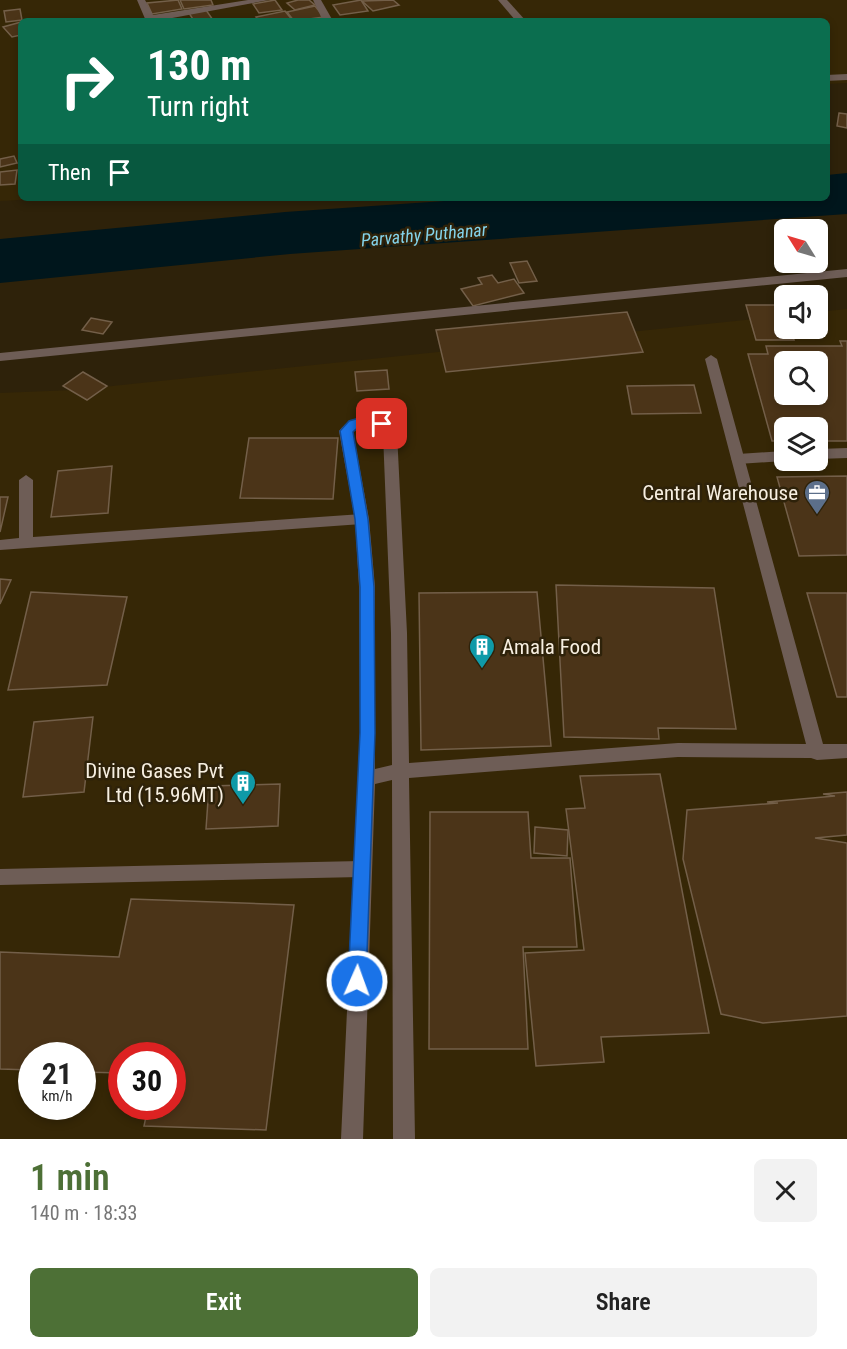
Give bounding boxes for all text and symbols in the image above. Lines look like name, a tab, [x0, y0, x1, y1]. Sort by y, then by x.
text: 130 m	[147, 41, 252, 90]
icon: right	[48, 42, 126, 120]
text: Turn right	[147, 91, 249, 123]
icon: arrive	[103, 156, 136, 189]
text: Then	[48, 160, 91, 185]
water label: Parvathy Puthanar	[360, 218, 488, 250]
north arrow	[774, 219, 828, 273]
map controls	[774, 219, 828, 471]
button: sound	[774, 285, 828, 339]
button: search	[774, 351, 828, 405]
pin	[356, 398, 407, 449]
icon: arrive	[365, 407, 398, 440]
button: layers	[774, 417, 828, 471]
office icon: Central Warehouse	[802, 478, 832, 516]
place label: Central Warehouse	[642, 481, 798, 505]
building icon: Amala Food	[467, 632, 497, 670]
place label: Amala Food	[502, 635, 601, 659]
place label: Divine Gases Pvt Ltd (15.96MT)	[85, 759, 224, 807]
building icon: Divine Gases Pvt Ltd (15.96MT)	[228, 768, 258, 806]
position arrow	[325, 949, 389, 1013]
speed limit sign: 30	[108, 1042, 186, 1120]
text: 21	[42, 1056, 72, 1091]
text: km/h	[42, 1087, 72, 1105]
text: 1 min	[30, 1157, 110, 1199]
button: close	[754, 1159, 817, 1222]
text: 140 m · 18:33	[30, 1201, 137, 1225]
button: Exit	[30, 1268, 418, 1337]
button: Share	[430, 1268, 817, 1337]

